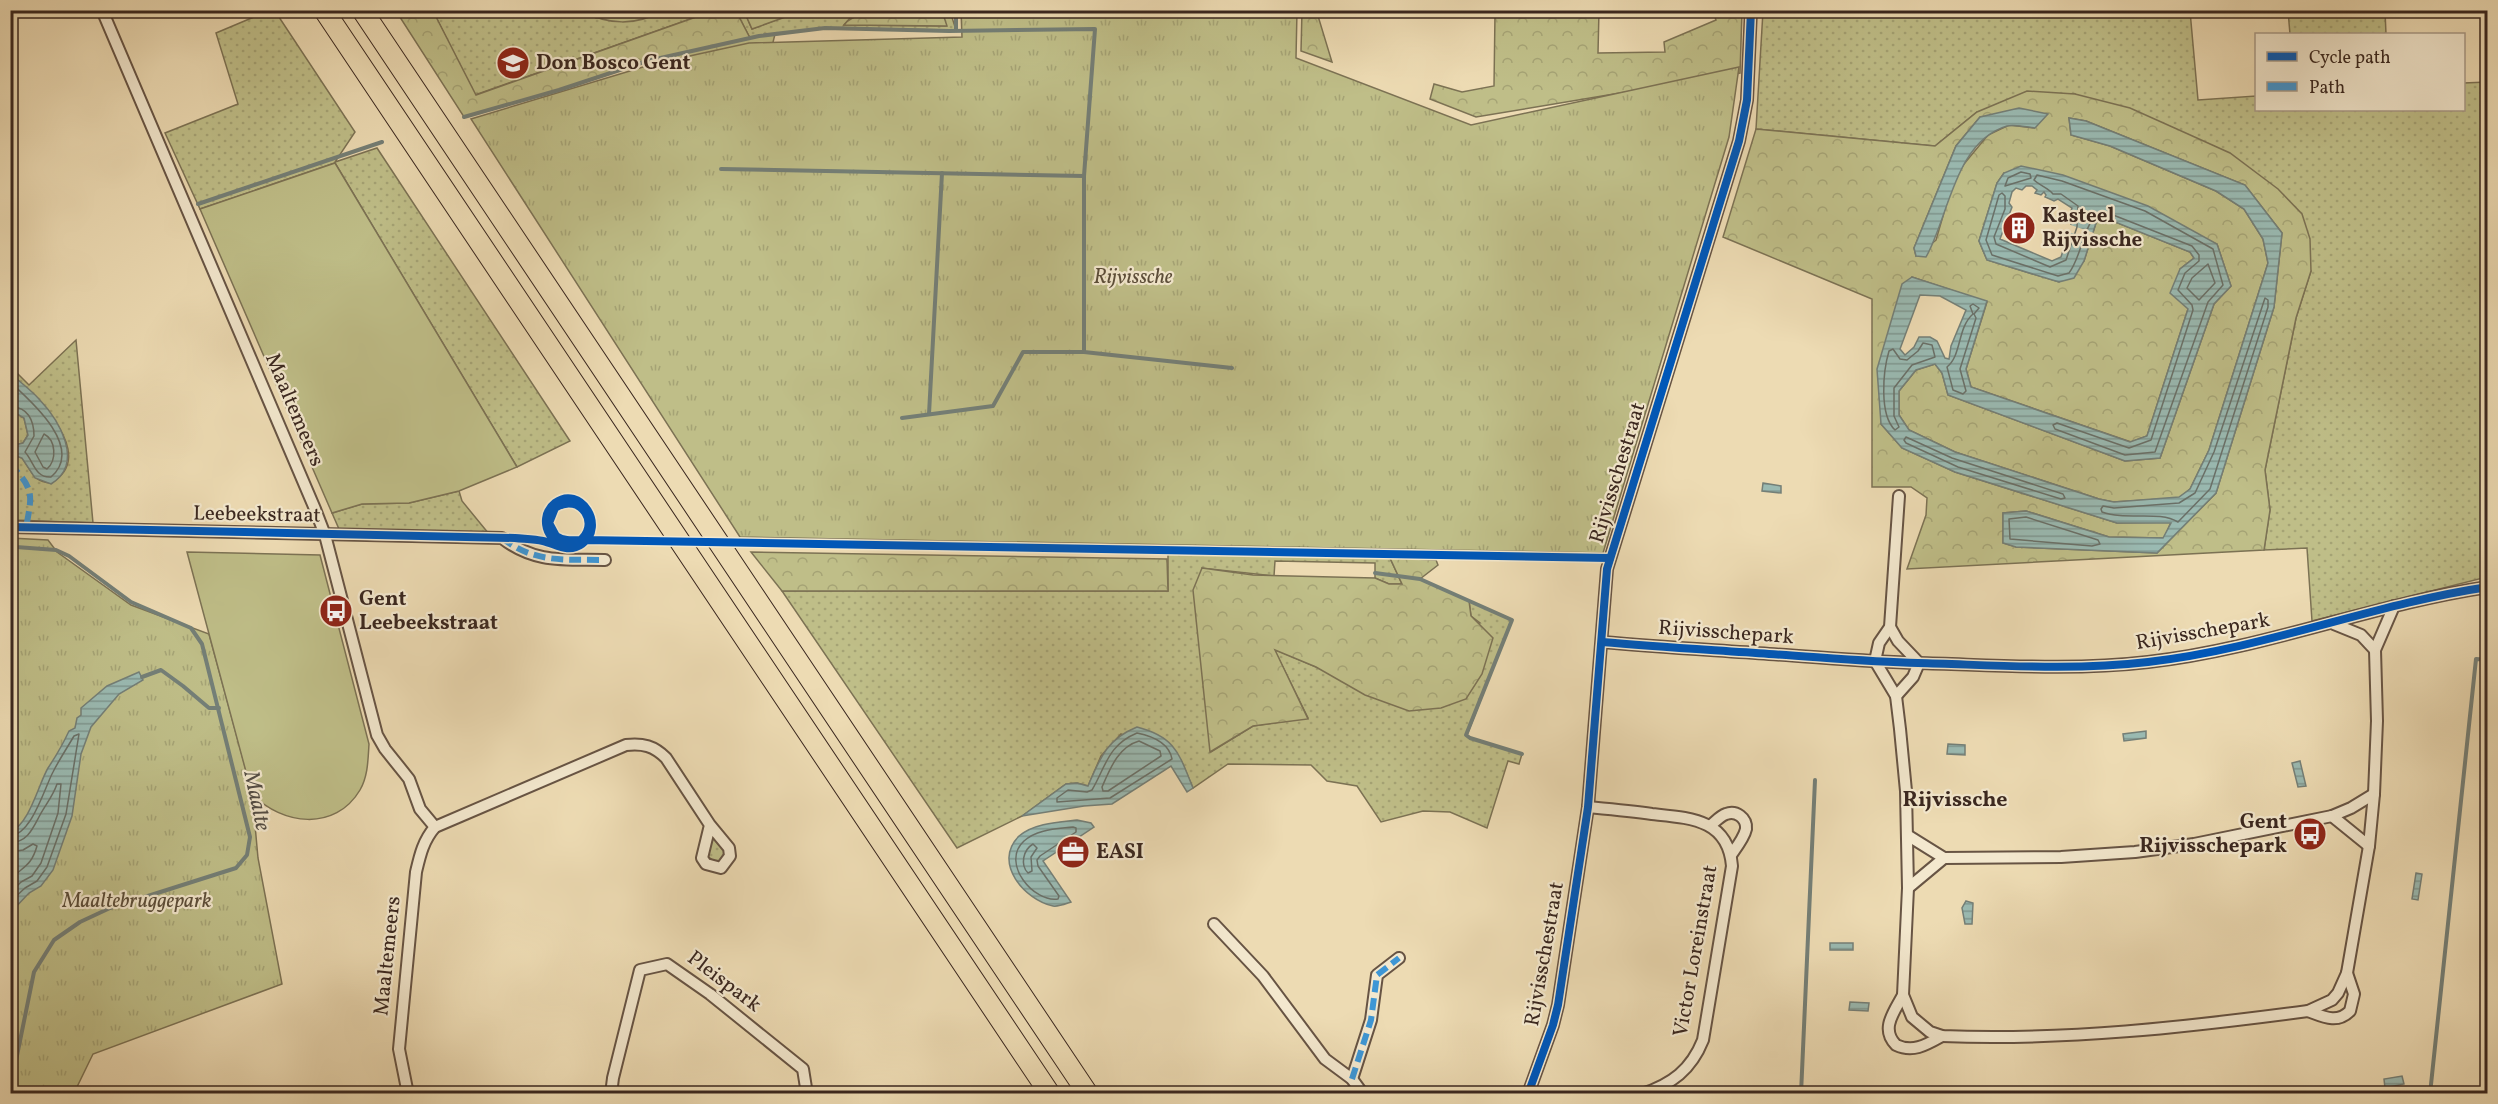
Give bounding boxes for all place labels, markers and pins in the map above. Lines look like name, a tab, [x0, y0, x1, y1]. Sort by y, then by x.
school or university icon: Don Bosco Gent	[495, 45, 531, 81]
place label: Don Bosco Gent	[536, 49, 691, 78]
place label: Kasteel Rijvissche	[2042, 202, 2142, 255]
building icon: Kasteel Rijvissche	[2001, 210, 2037, 246]
place label: Gent Leebeekstraat	[359, 585, 498, 638]
bus stop icon: Gent Leebeekstraat	[318, 593, 354, 629]
place label: Gent Rijvisschepark	[2139, 808, 2287, 861]
bus stop icon: Gent Rijvisschepark	[2292, 816, 2328, 852]
office icon: EASI	[1055, 834, 1091, 870]
place label: EASI	[1096, 838, 1144, 867]

